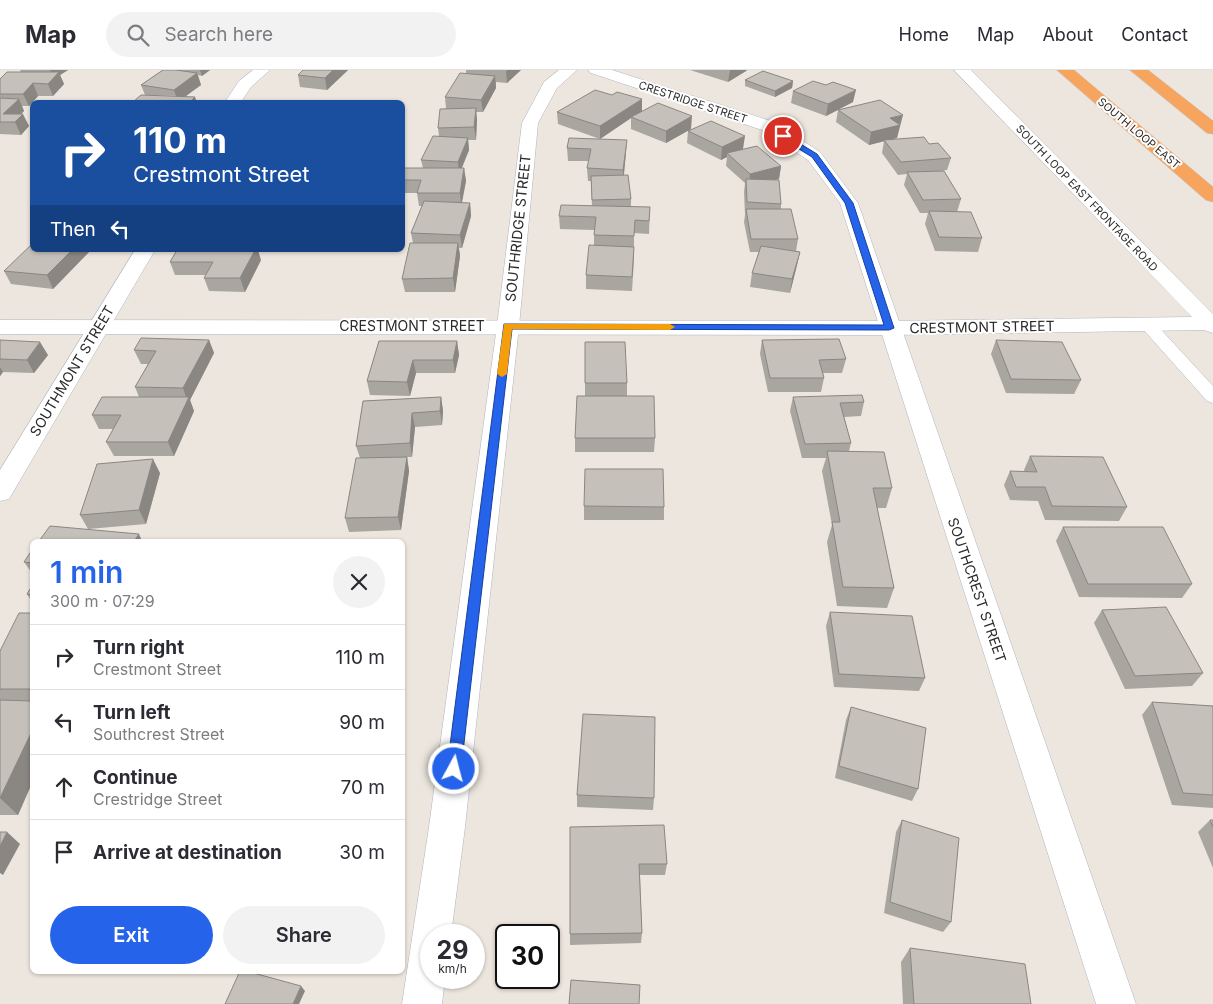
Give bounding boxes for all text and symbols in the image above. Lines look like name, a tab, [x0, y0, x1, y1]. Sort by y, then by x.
search box	[106, 12, 456, 57]
text: Map	[25, 20, 76, 49]
icon: search	[124, 21, 152, 49]
text: Search here	[164, 23, 273, 46]
text: Home	[899, 24, 949, 45]
text: Map	[977, 24, 1014, 45]
text: About	[1042, 24, 1093, 45]
text: Contact	[1121, 24, 1188, 45]
street label: CRESTRIDGE STREET	[637, 78, 749, 126]
street label: SOUTH LOOP EAST	[1095, 94, 1183, 172]
pin	[762, 115, 804, 157]
text: 110 m	[133, 119, 227, 161]
icon: right	[50, 120, 115, 185]
icon: arrive	[769, 122, 797, 150]
street label: SOUTH LOOP EAST FRONTAGE ROAD	[1013, 122, 1161, 274]
street label: SOUTHRIDGE STREET	[501, 153, 534, 302]
text: Crestmont Street	[133, 161, 310, 187]
icon: left	[106, 215, 134, 243]
text: Then	[50, 218, 96, 241]
street label: SOUTHMONT STREET	[26, 302, 117, 439]
street label: CRESTMONT STREET	[339, 317, 485, 334]
street label: CRESTMONT STREET	[909, 317, 1055, 336]
street label: SOUTHCREST STREET	[945, 515, 1010, 664]
text: 1 min	[50, 554, 123, 590]
button: close	[333, 556, 385, 608]
text: 300 m · 07:29	[50, 591, 155, 611]
text: Turn right	[93, 636, 184, 659]
icon: right	[50, 643, 78, 671]
text: 110 m	[336, 646, 385, 669]
text: Crestmont Street	[93, 659, 221, 679]
text: Turn left	[93, 701, 171, 724]
icon: left	[50, 708, 78, 736]
text: 90 m	[339, 711, 385, 734]
text: Southcrest Street	[93, 724, 225, 744]
position arrow	[427, 742, 479, 794]
text: Continue	[93, 766, 178, 789]
icon: ahead	[50, 773, 78, 801]
text: 70 m	[341, 776, 385, 799]
text: Crestridge Street	[93, 789, 222, 809]
icon: arrive	[50, 838, 78, 866]
text: Arrive at destination	[93, 841, 282, 864]
text: 30 m	[339, 841, 385, 864]
button: Exit	[50, 906, 213, 964]
button: Share	[223, 906, 385, 964]
speed limit sign: 30	[495, 924, 560, 989]
text: 29	[437, 935, 468, 965]
text: km/h	[438, 961, 467, 976]

